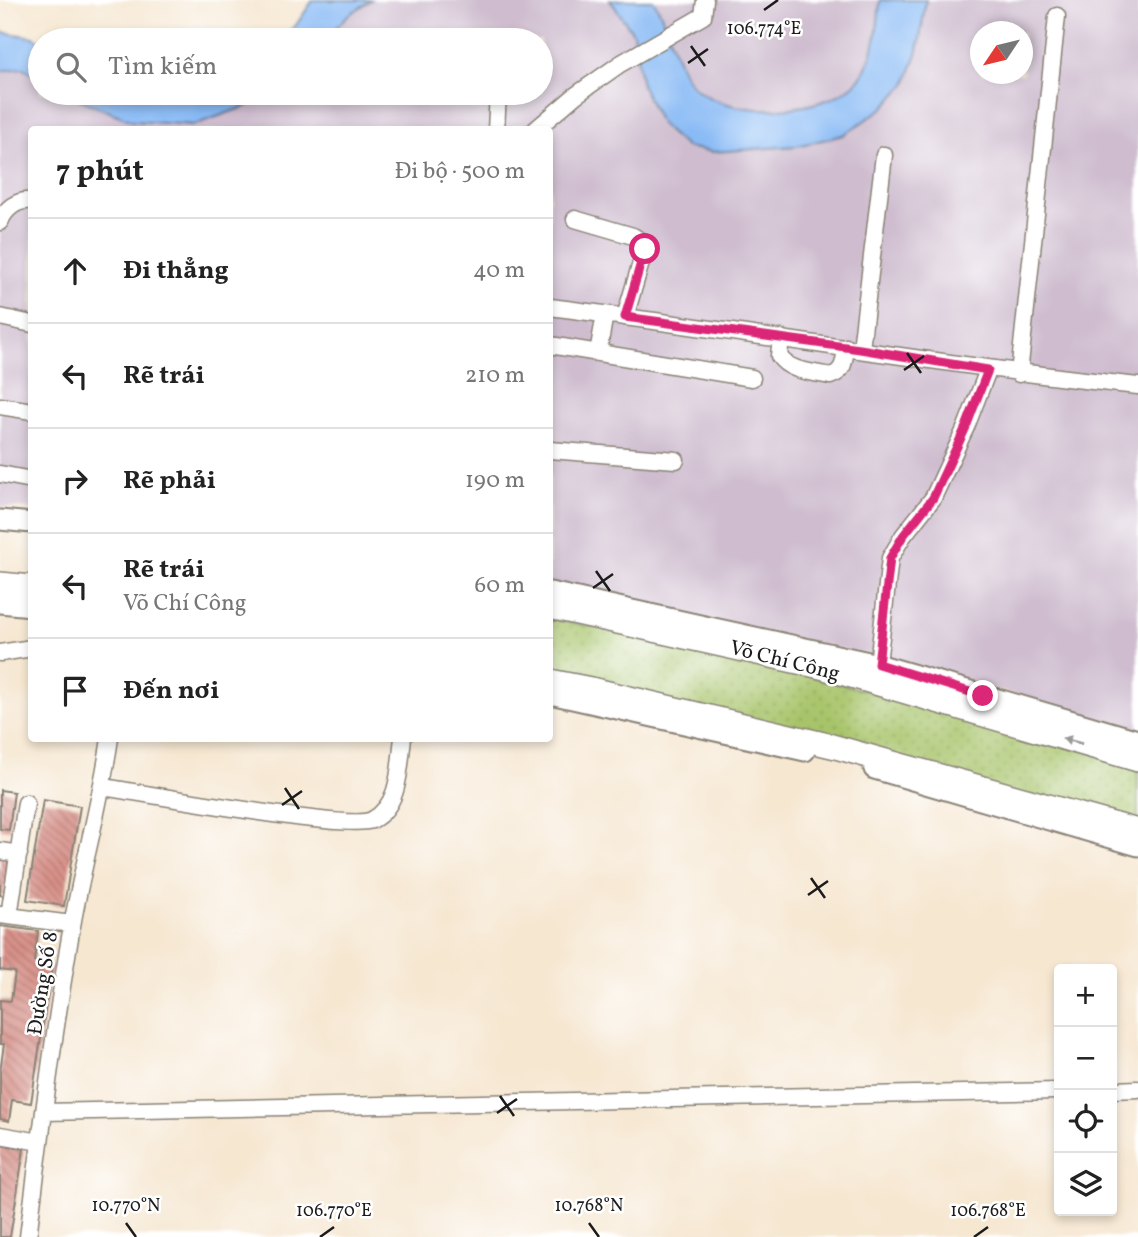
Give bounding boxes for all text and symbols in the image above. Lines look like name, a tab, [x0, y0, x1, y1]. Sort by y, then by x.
text: 106.774°E	[727, 17, 801, 42]
north arrow	[970, 21, 1033, 84]
search box	[28, 28, 553, 105]
icon: search	[52, 48, 90, 86]
text: Tìm kiếm	[108, 49, 217, 85]
text: 7 phút	[56, 151, 144, 193]
text: Đi bộ · 500 m	[394, 156, 525, 188]
route start	[629, 233, 660, 264]
icon: ahead	[56, 252, 94, 290]
text: Đi thẳng	[123, 253, 229, 289]
text: 40 m	[473, 255, 525, 287]
icon: left	[56, 357, 94, 395]
text: Rẽ trái	[123, 358, 205, 394]
text: 210 m	[465, 360, 525, 392]
icon: right	[56, 462, 94, 500]
text: Rẽ phải	[123, 463, 216, 499]
text: 190 m	[465, 465, 525, 497]
text: Rẽ trái	[123, 552, 205, 588]
icon: left	[56, 567, 94, 605]
text: 60 m	[475, 570, 525, 602]
text: Võ Chí Công	[123, 588, 246, 620]
street label: Võ Chí Công	[726, 634, 843, 689]
icon: arrive	[56, 672, 94, 710]
text: Đến nơi	[123, 673, 219, 709]
route end	[967, 680, 998, 711]
one-way arrow	[1062, 735, 1083, 745]
street label: Đường Số 8	[21, 929, 66, 1037]
map controls	[1054, 964, 1117, 1216]
button: +	[1054, 964, 1117, 1027]
button: −	[1054, 1027, 1117, 1090]
button: locate	[1054, 1090, 1117, 1153]
button: layers	[1054, 1153, 1117, 1216]
text: 10.770°N	[92, 1194, 160, 1219]
text: 10.768°N	[555, 1194, 623, 1219]
text: 106.770°E	[296, 1199, 372, 1224]
text: 106.768°E	[950, 1199, 1026, 1224]

